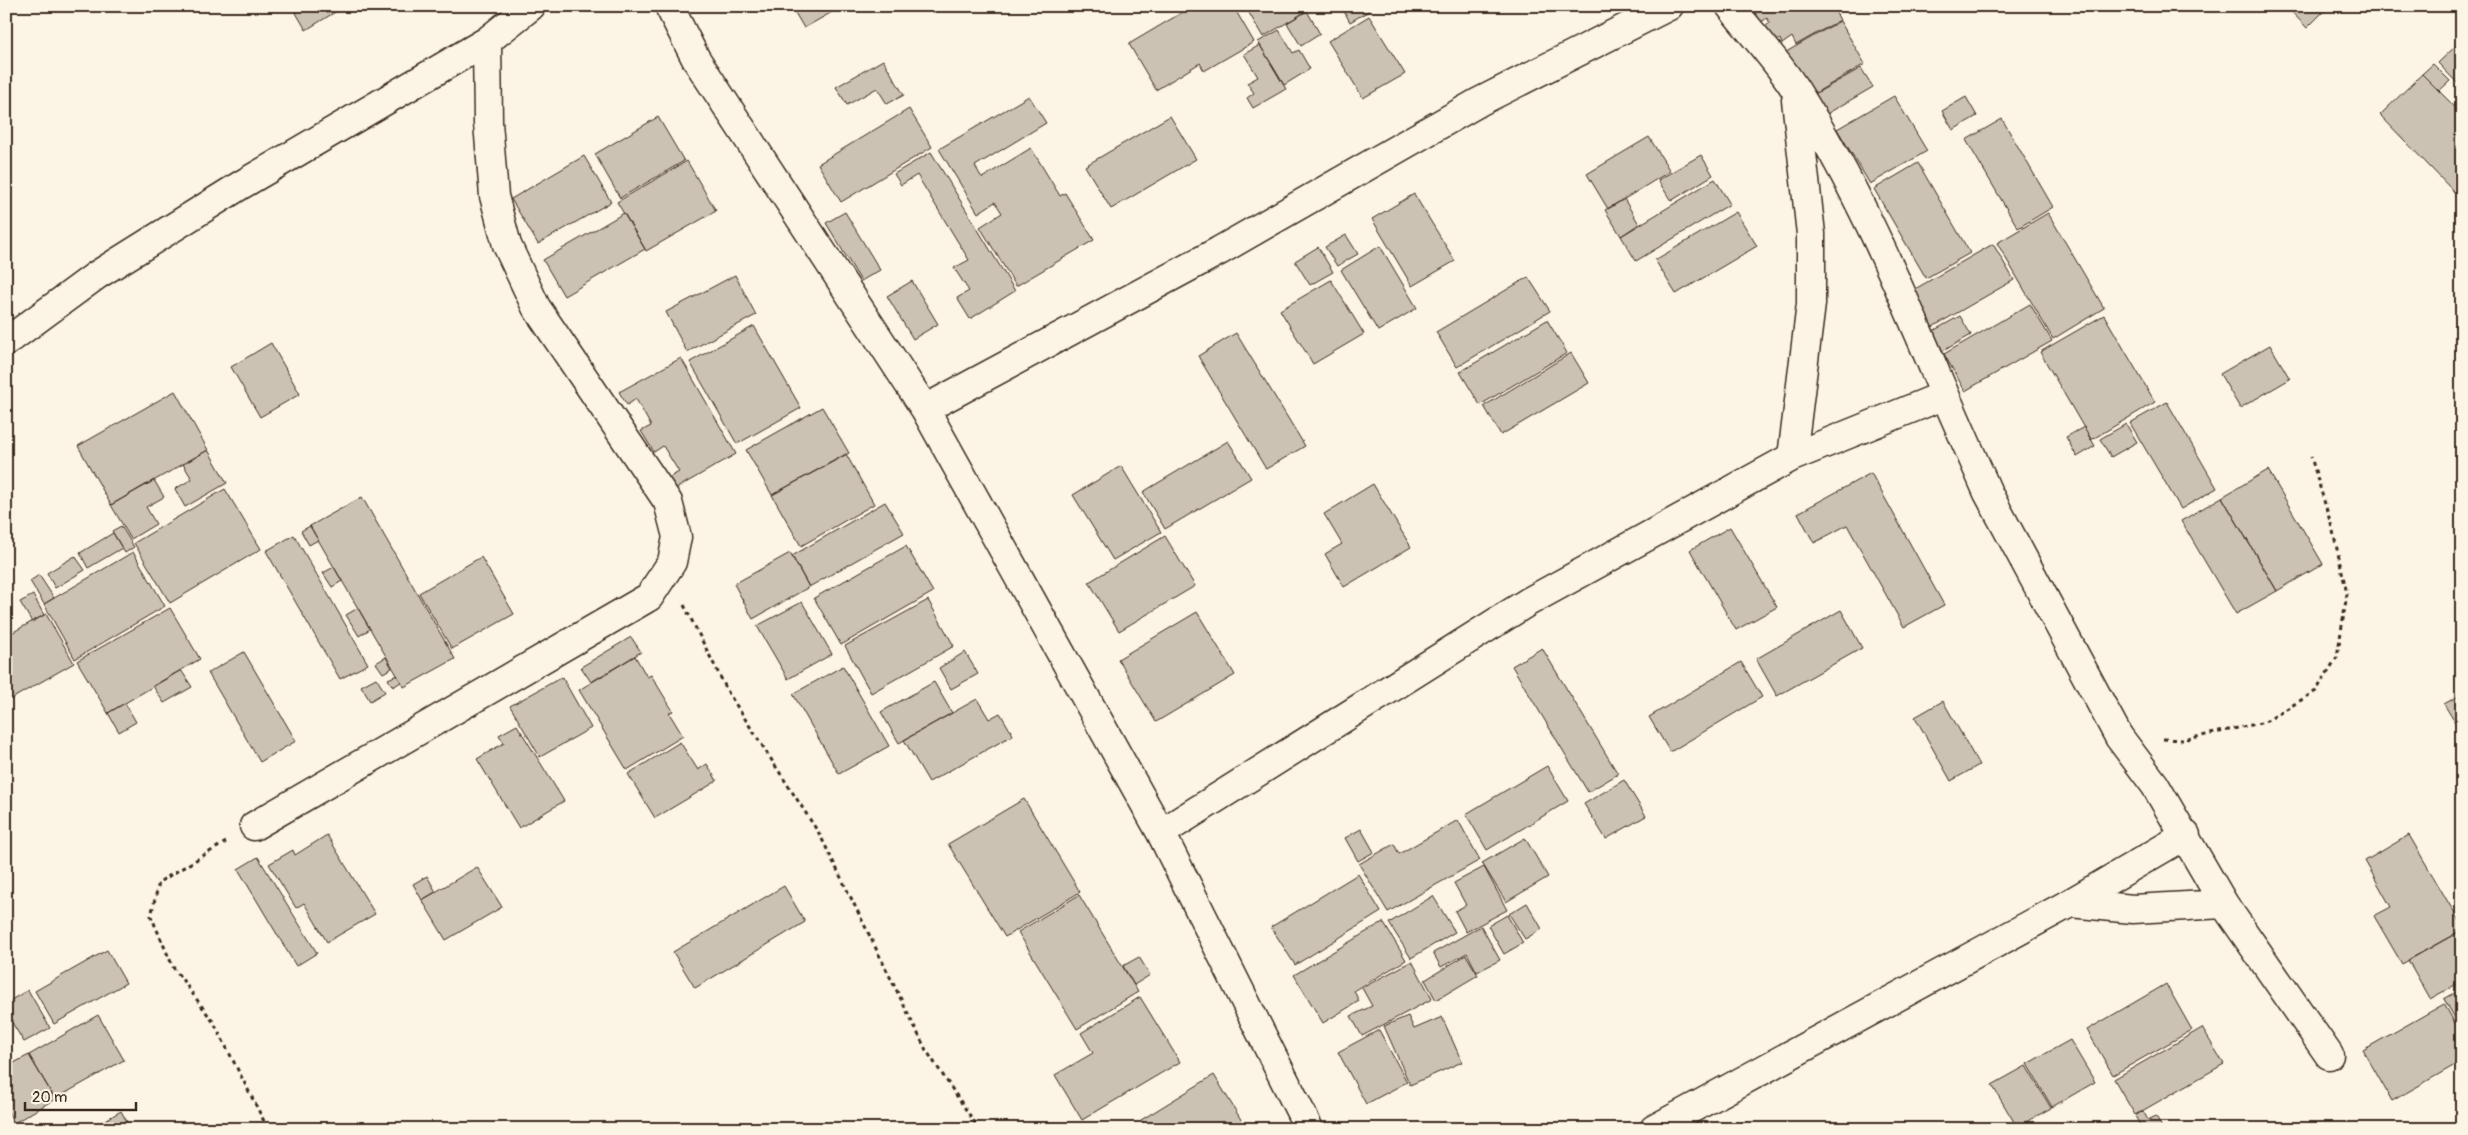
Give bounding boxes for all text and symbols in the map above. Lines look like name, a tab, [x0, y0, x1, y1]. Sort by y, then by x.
scale bar	[25, 1080, 136, 1112]
text: 20 m	[32, 1088, 67, 1107]

